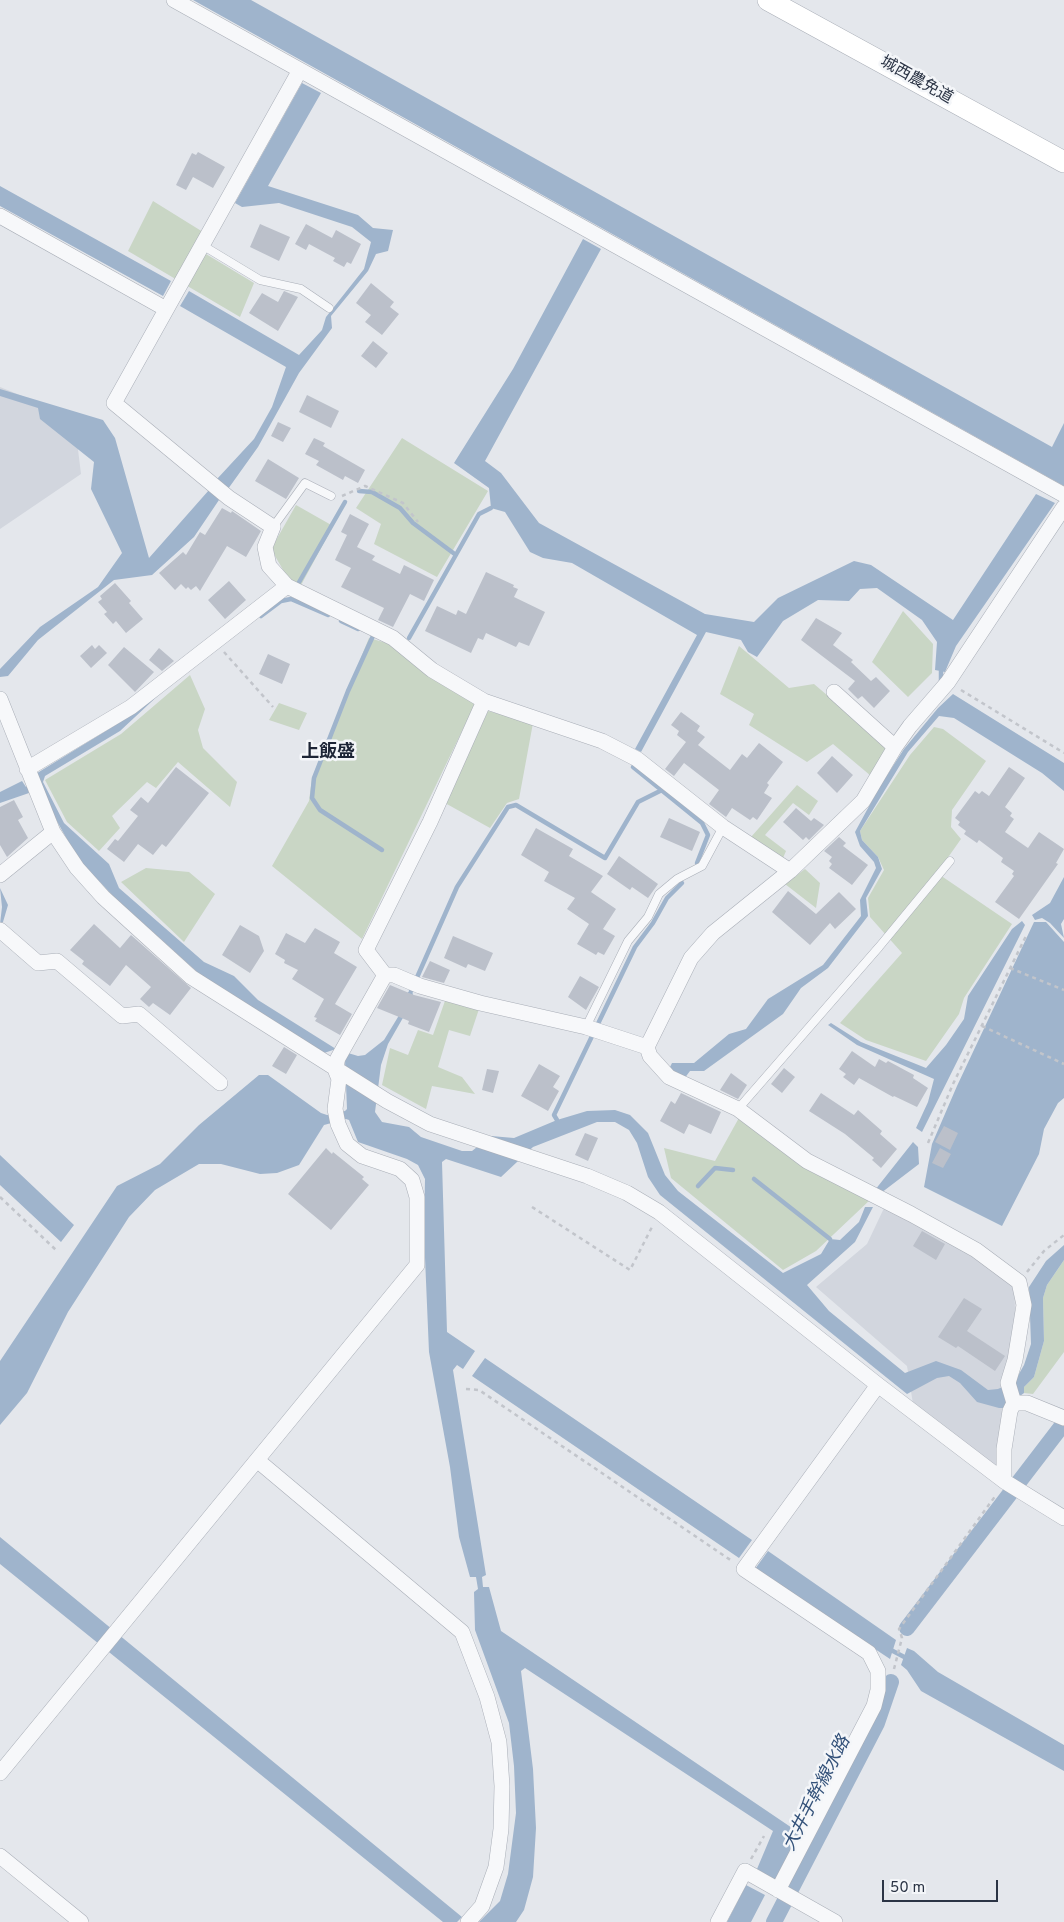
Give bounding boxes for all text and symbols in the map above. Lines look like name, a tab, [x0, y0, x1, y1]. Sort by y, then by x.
street label: 城西農免道	[876, 53, 956, 109]
district label: 上飯盛	[301, 742, 355, 764]
water label: 大井手幹線水路	[780, 1733, 856, 1855]
scale bar	[884, 1870, 1000, 1902]
text: 50 m	[890, 1879, 925, 1898]

